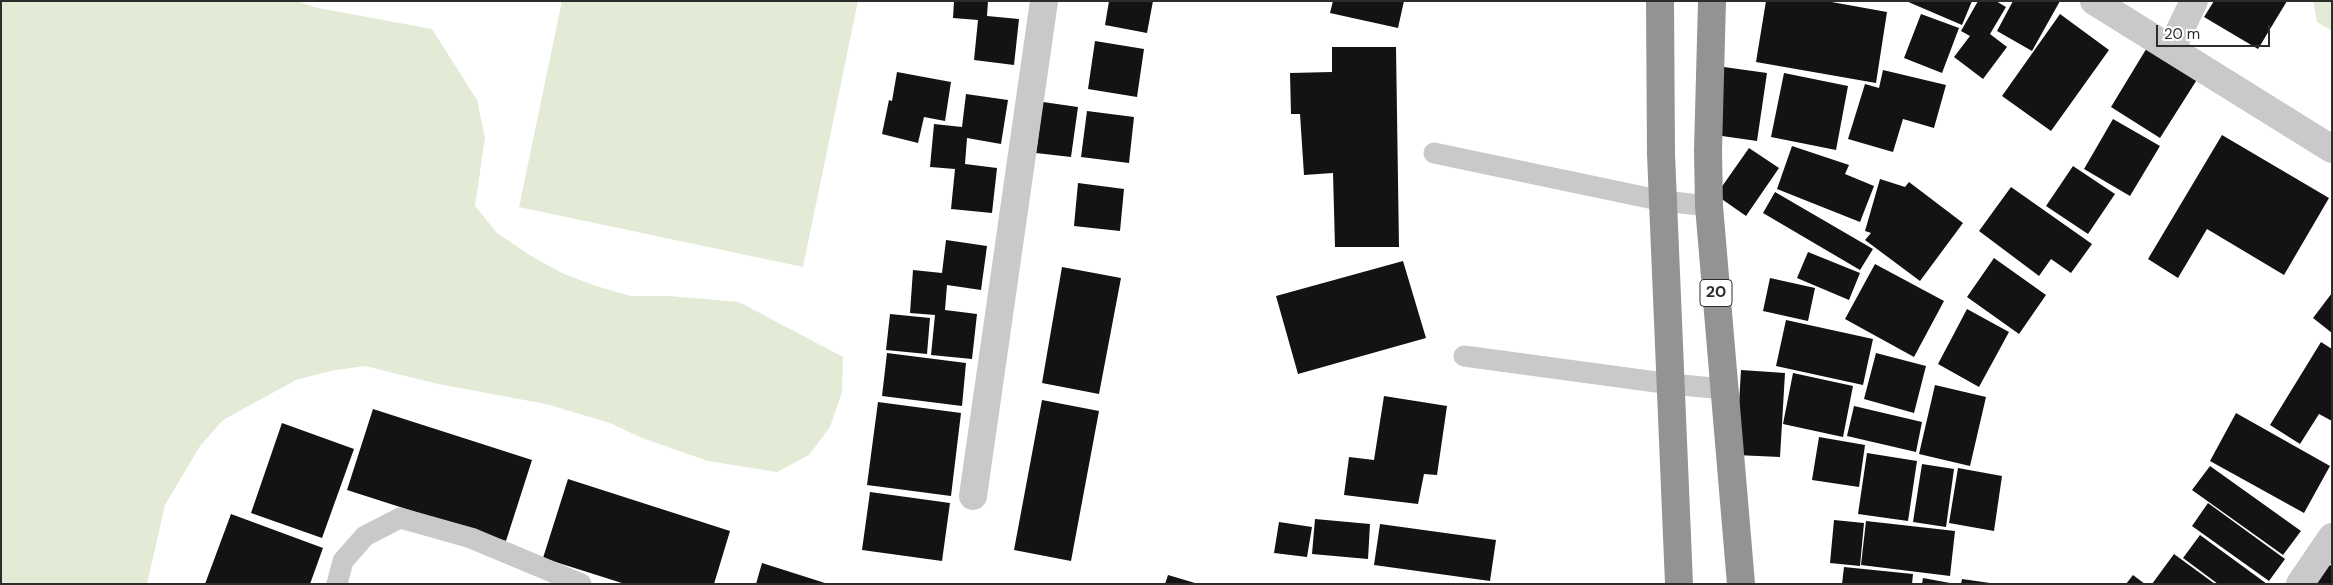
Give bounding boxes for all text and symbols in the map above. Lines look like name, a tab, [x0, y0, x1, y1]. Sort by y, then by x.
scale bar	[2158, 15, 2272, 47]
text: 20 m	[2164, 24, 2200, 44]
road number: 20	[1700, 280, 1732, 306]

